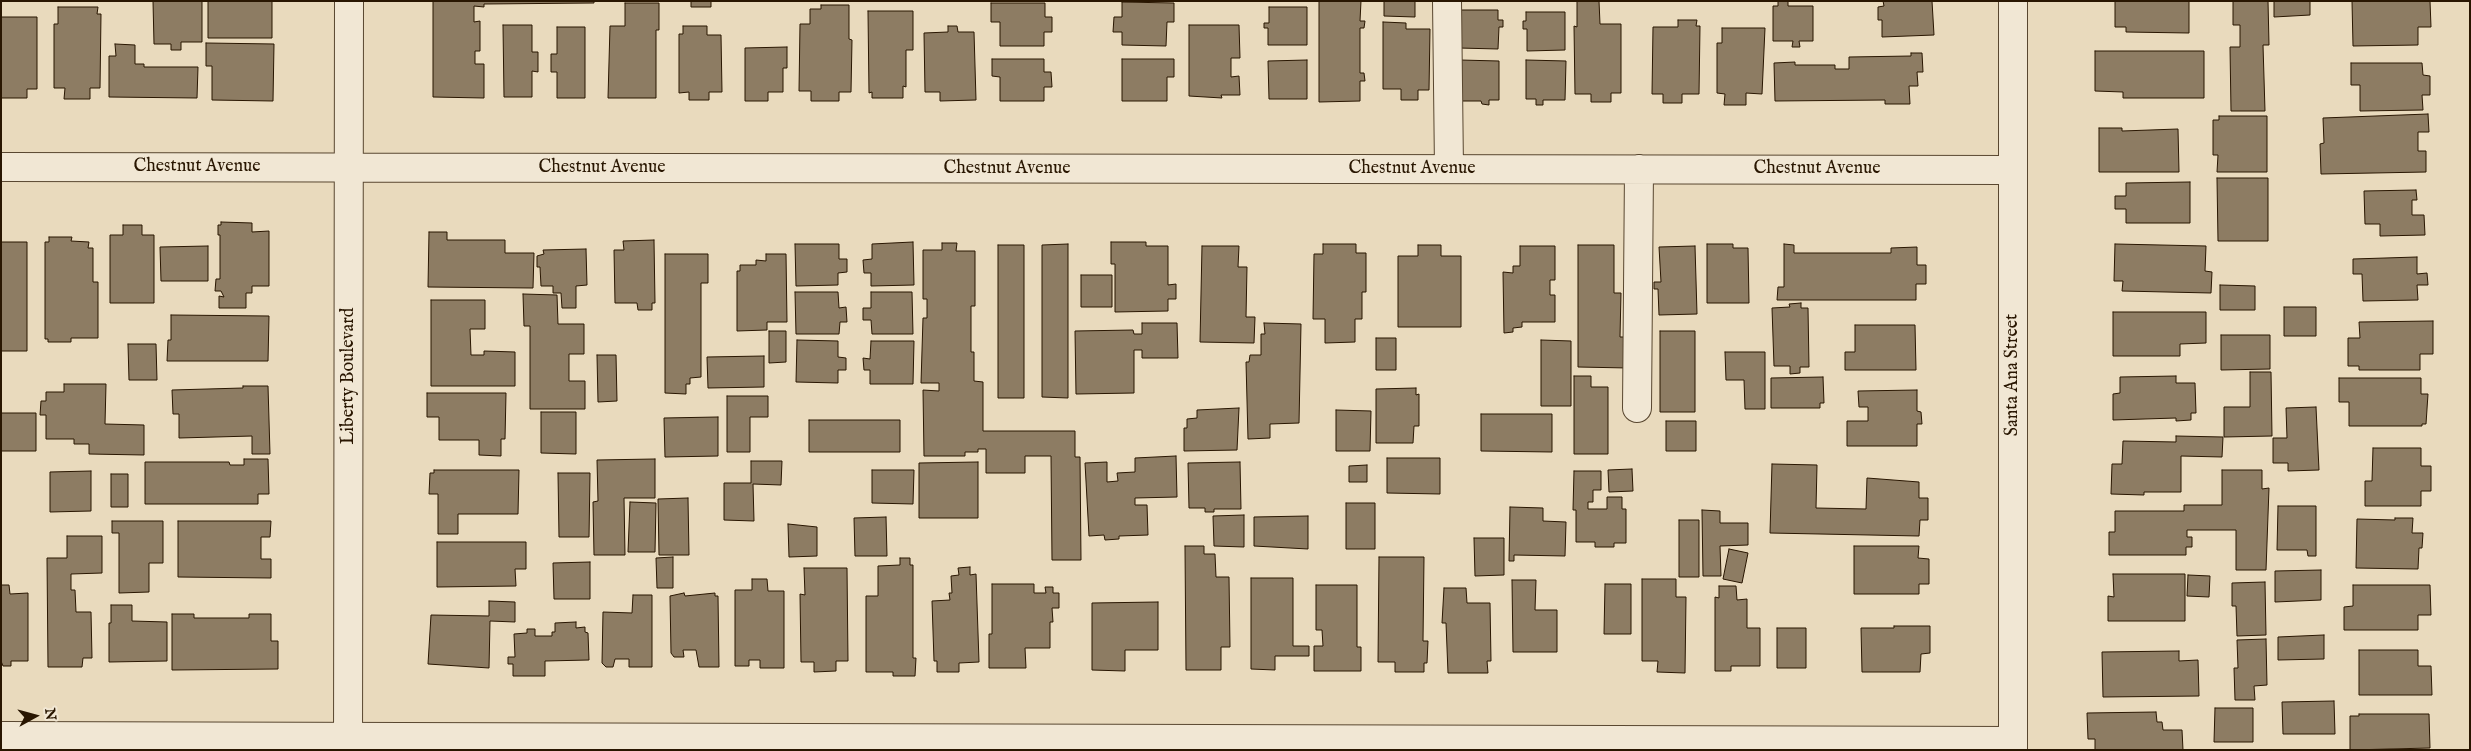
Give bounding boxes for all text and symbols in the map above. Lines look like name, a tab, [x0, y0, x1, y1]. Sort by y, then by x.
street label: Chestnut Avenue	[133, 156, 261, 178]
street label: Chestnut Avenue	[538, 157, 666, 179]
street label: Chestnut Avenue	[943, 158, 1071, 180]
street label: Chestnut Avenue	[1348, 158, 1476, 180]
street label: Chestnut Avenue	[1753, 158, 1881, 180]
street label: Liberty Boulevard	[338, 308, 360, 444]
street label: Santa Ana Street	[2002, 314, 2024, 436]
north arrow	[10, 691, 60, 741]
text: N	[40, 707, 60, 721]

